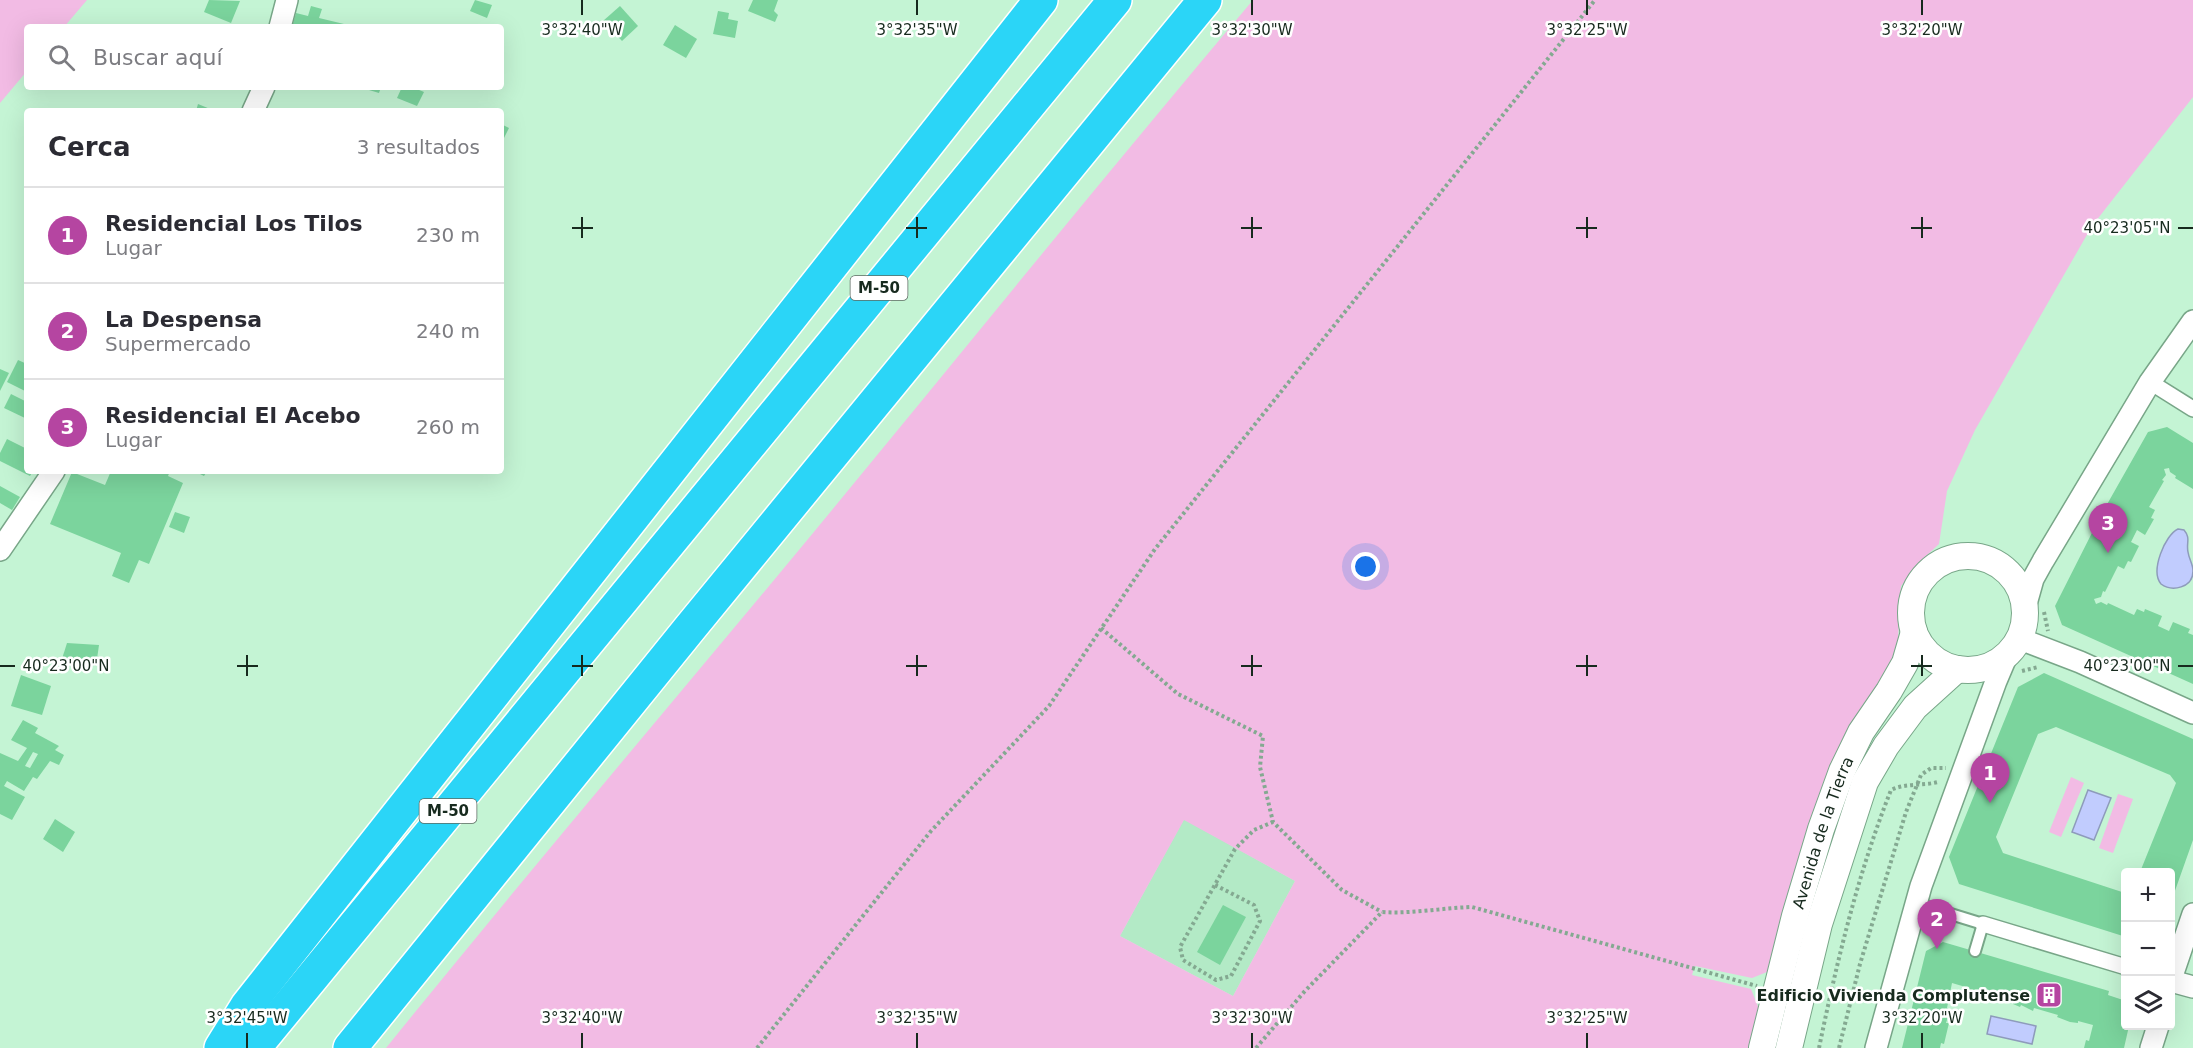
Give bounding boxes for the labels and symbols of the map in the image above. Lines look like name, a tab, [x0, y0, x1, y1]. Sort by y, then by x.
text: 3°32'40"W	[541, 21, 623, 39]
text: 3°32'35"W	[876, 21, 958, 39]
text: 3°32'30"W	[1211, 21, 1293, 39]
text: 3°32'25"W	[1546, 21, 1628, 39]
text: 3°32'20"W	[1881, 21, 1963, 39]
text: 40°23'05"N	[2083, 219, 2171, 237]
road number: M-50	[850, 276, 908, 300]
pin: 3	[2088, 504, 2128, 553]
your location	[1351, 552, 1380, 581]
text: 40°23'00"N	[22, 657, 110, 675]
text: 40°23'00"N	[2083, 657, 2171, 675]
street label: Avenida de la Tierra	[1788, 753, 1857, 911]
pin: 1	[1970, 754, 2010, 803]
road number: M-50	[420, 799, 476, 823]
pin: 2	[1918, 900, 1956, 949]
building icon: Edificio Vivienda Complutense	[2034, 980, 2064, 1010]
place label: Edificio Vivienda Complutense	[1757, 986, 2030, 1005]
text: 3°32'45"W	[206, 1009, 288, 1027]
text: 3°32'40"W	[541, 1009, 623, 1027]
text: 3°32'35"W	[876, 1009, 958, 1027]
text: 3°32'30"W	[1211, 1009, 1293, 1027]
text: 3°32'25"W	[1546, 1009, 1628, 1027]
text: 3°32'20"W	[1881, 1009, 1963, 1027]

